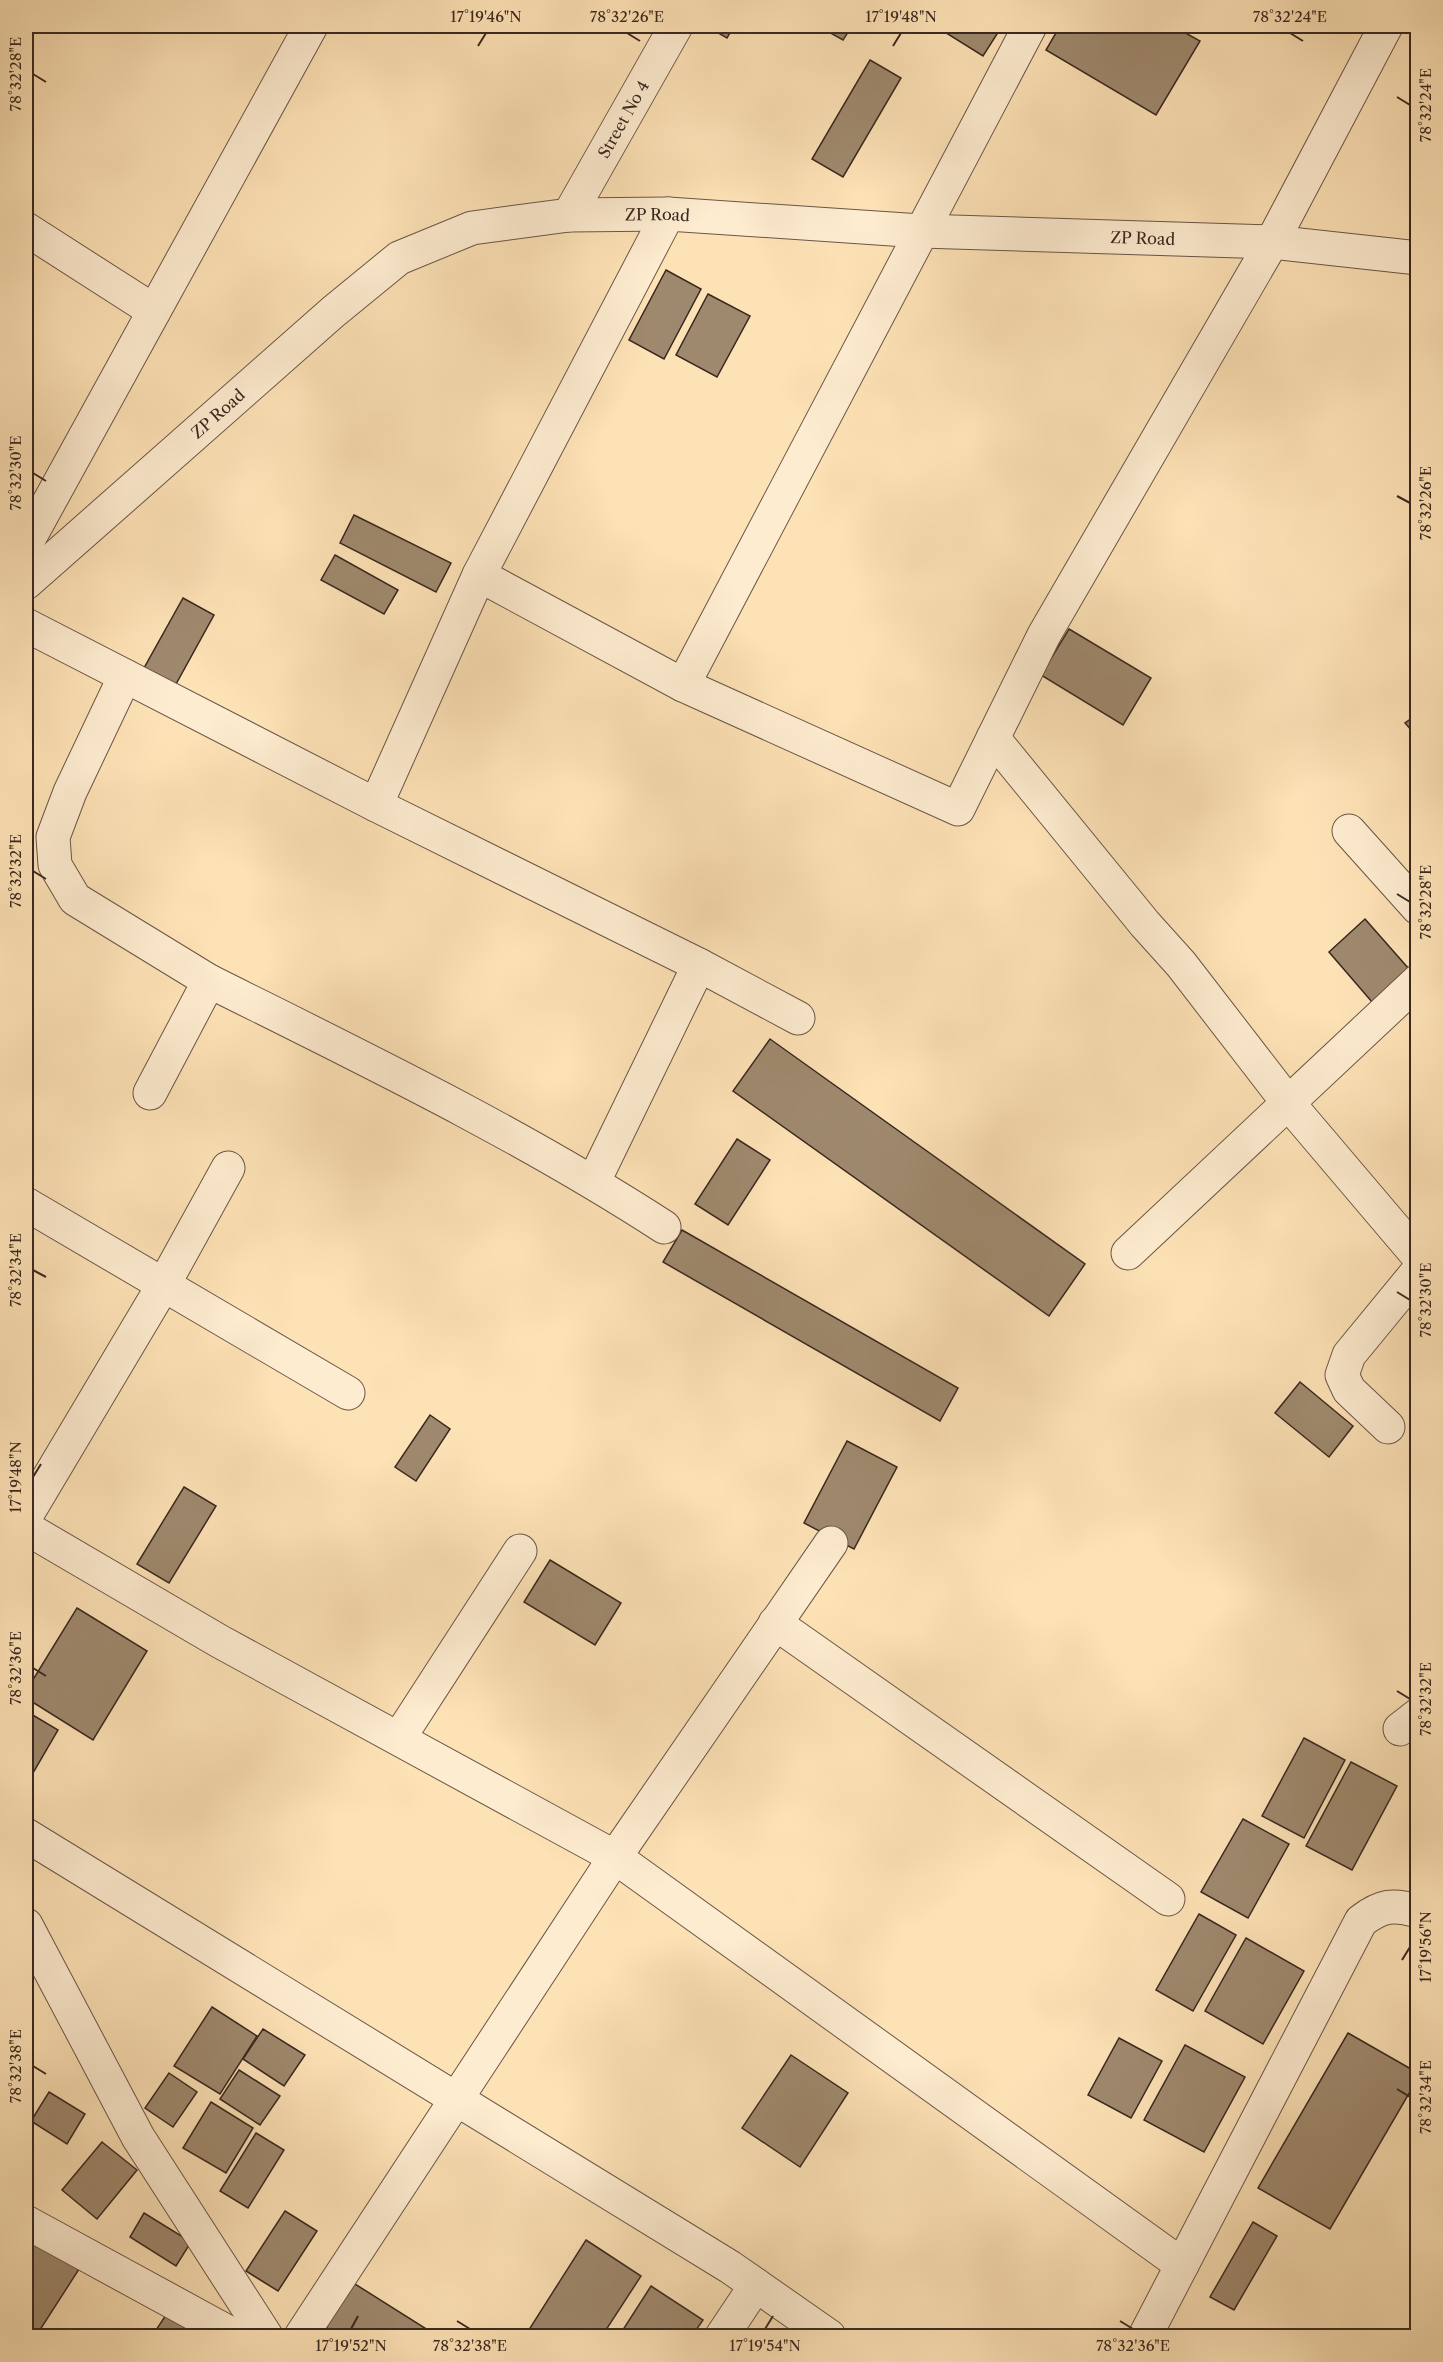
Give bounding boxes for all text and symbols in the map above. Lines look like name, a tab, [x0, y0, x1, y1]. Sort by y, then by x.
text: 17°19'46"N	[450, 7, 522, 26]
text: 78°32'26"E	[590, 7, 664, 26]
text: 17°19'48"N	[865, 7, 937, 26]
text: 78°32'24"E	[1253, 7, 1327, 26]
text: 78°32'28"E	[6, 37, 25, 111]
text: 78°32'24"E	[1416, 68, 1435, 142]
street label: Street No 4	[593, 77, 653, 162]
street label: ZP Road	[625, 204, 691, 225]
street label: ZP Road	[1110, 227, 1176, 249]
street label: ZP Road	[187, 384, 249, 443]
text: 78°32'30"E	[6, 435, 25, 511]
text: 78°32'26"E	[1416, 466, 1435, 540]
text: 78°32'32"E	[6, 834, 25, 908]
text: 78°32'28"E	[1416, 865, 1435, 939]
text: 78°32'34"E	[6, 1233, 25, 1307]
text: 78°32'30"E	[1416, 1262, 1435, 1338]
text: 17°19'48"N	[6, 1441, 25, 1513]
text: 78°32'36"E	[6, 1631, 25, 1705]
text: 78°32'32"E	[1416, 1662, 1435, 1736]
text: 17°19'56"N	[1416, 1911, 1435, 1983]
text: 78°32'38"E	[6, 2029, 25, 2103]
text: 78°32'34"E	[1416, 2060, 1435, 2134]
text: 17°19'52"N	[315, 2336, 387, 2355]
text: 78°32'38"E	[433, 2336, 507, 2355]
text: 17°19'54"N	[729, 2336, 801, 2355]
text: 78°32'36"E	[1096, 2336, 1170, 2355]

